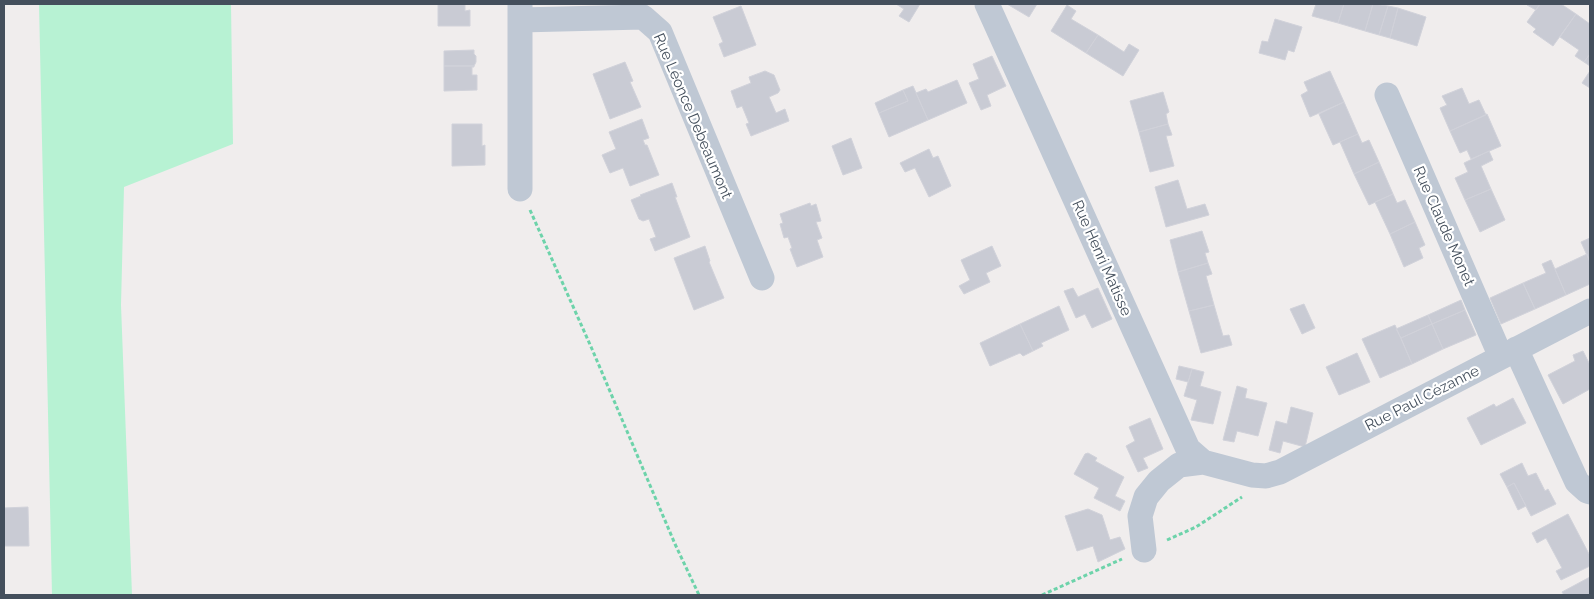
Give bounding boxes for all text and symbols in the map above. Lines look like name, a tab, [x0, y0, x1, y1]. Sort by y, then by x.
street label: Rue Léonce Debeaumont	[650, 30, 736, 202]
street label: Rue Claude Monet	[1410, 163, 1478, 289]
street label: Rue Henri Matisse	[1068, 197, 1136, 319]
street label: Rue Paul Cézanne	[1362, 361, 1482, 435]

